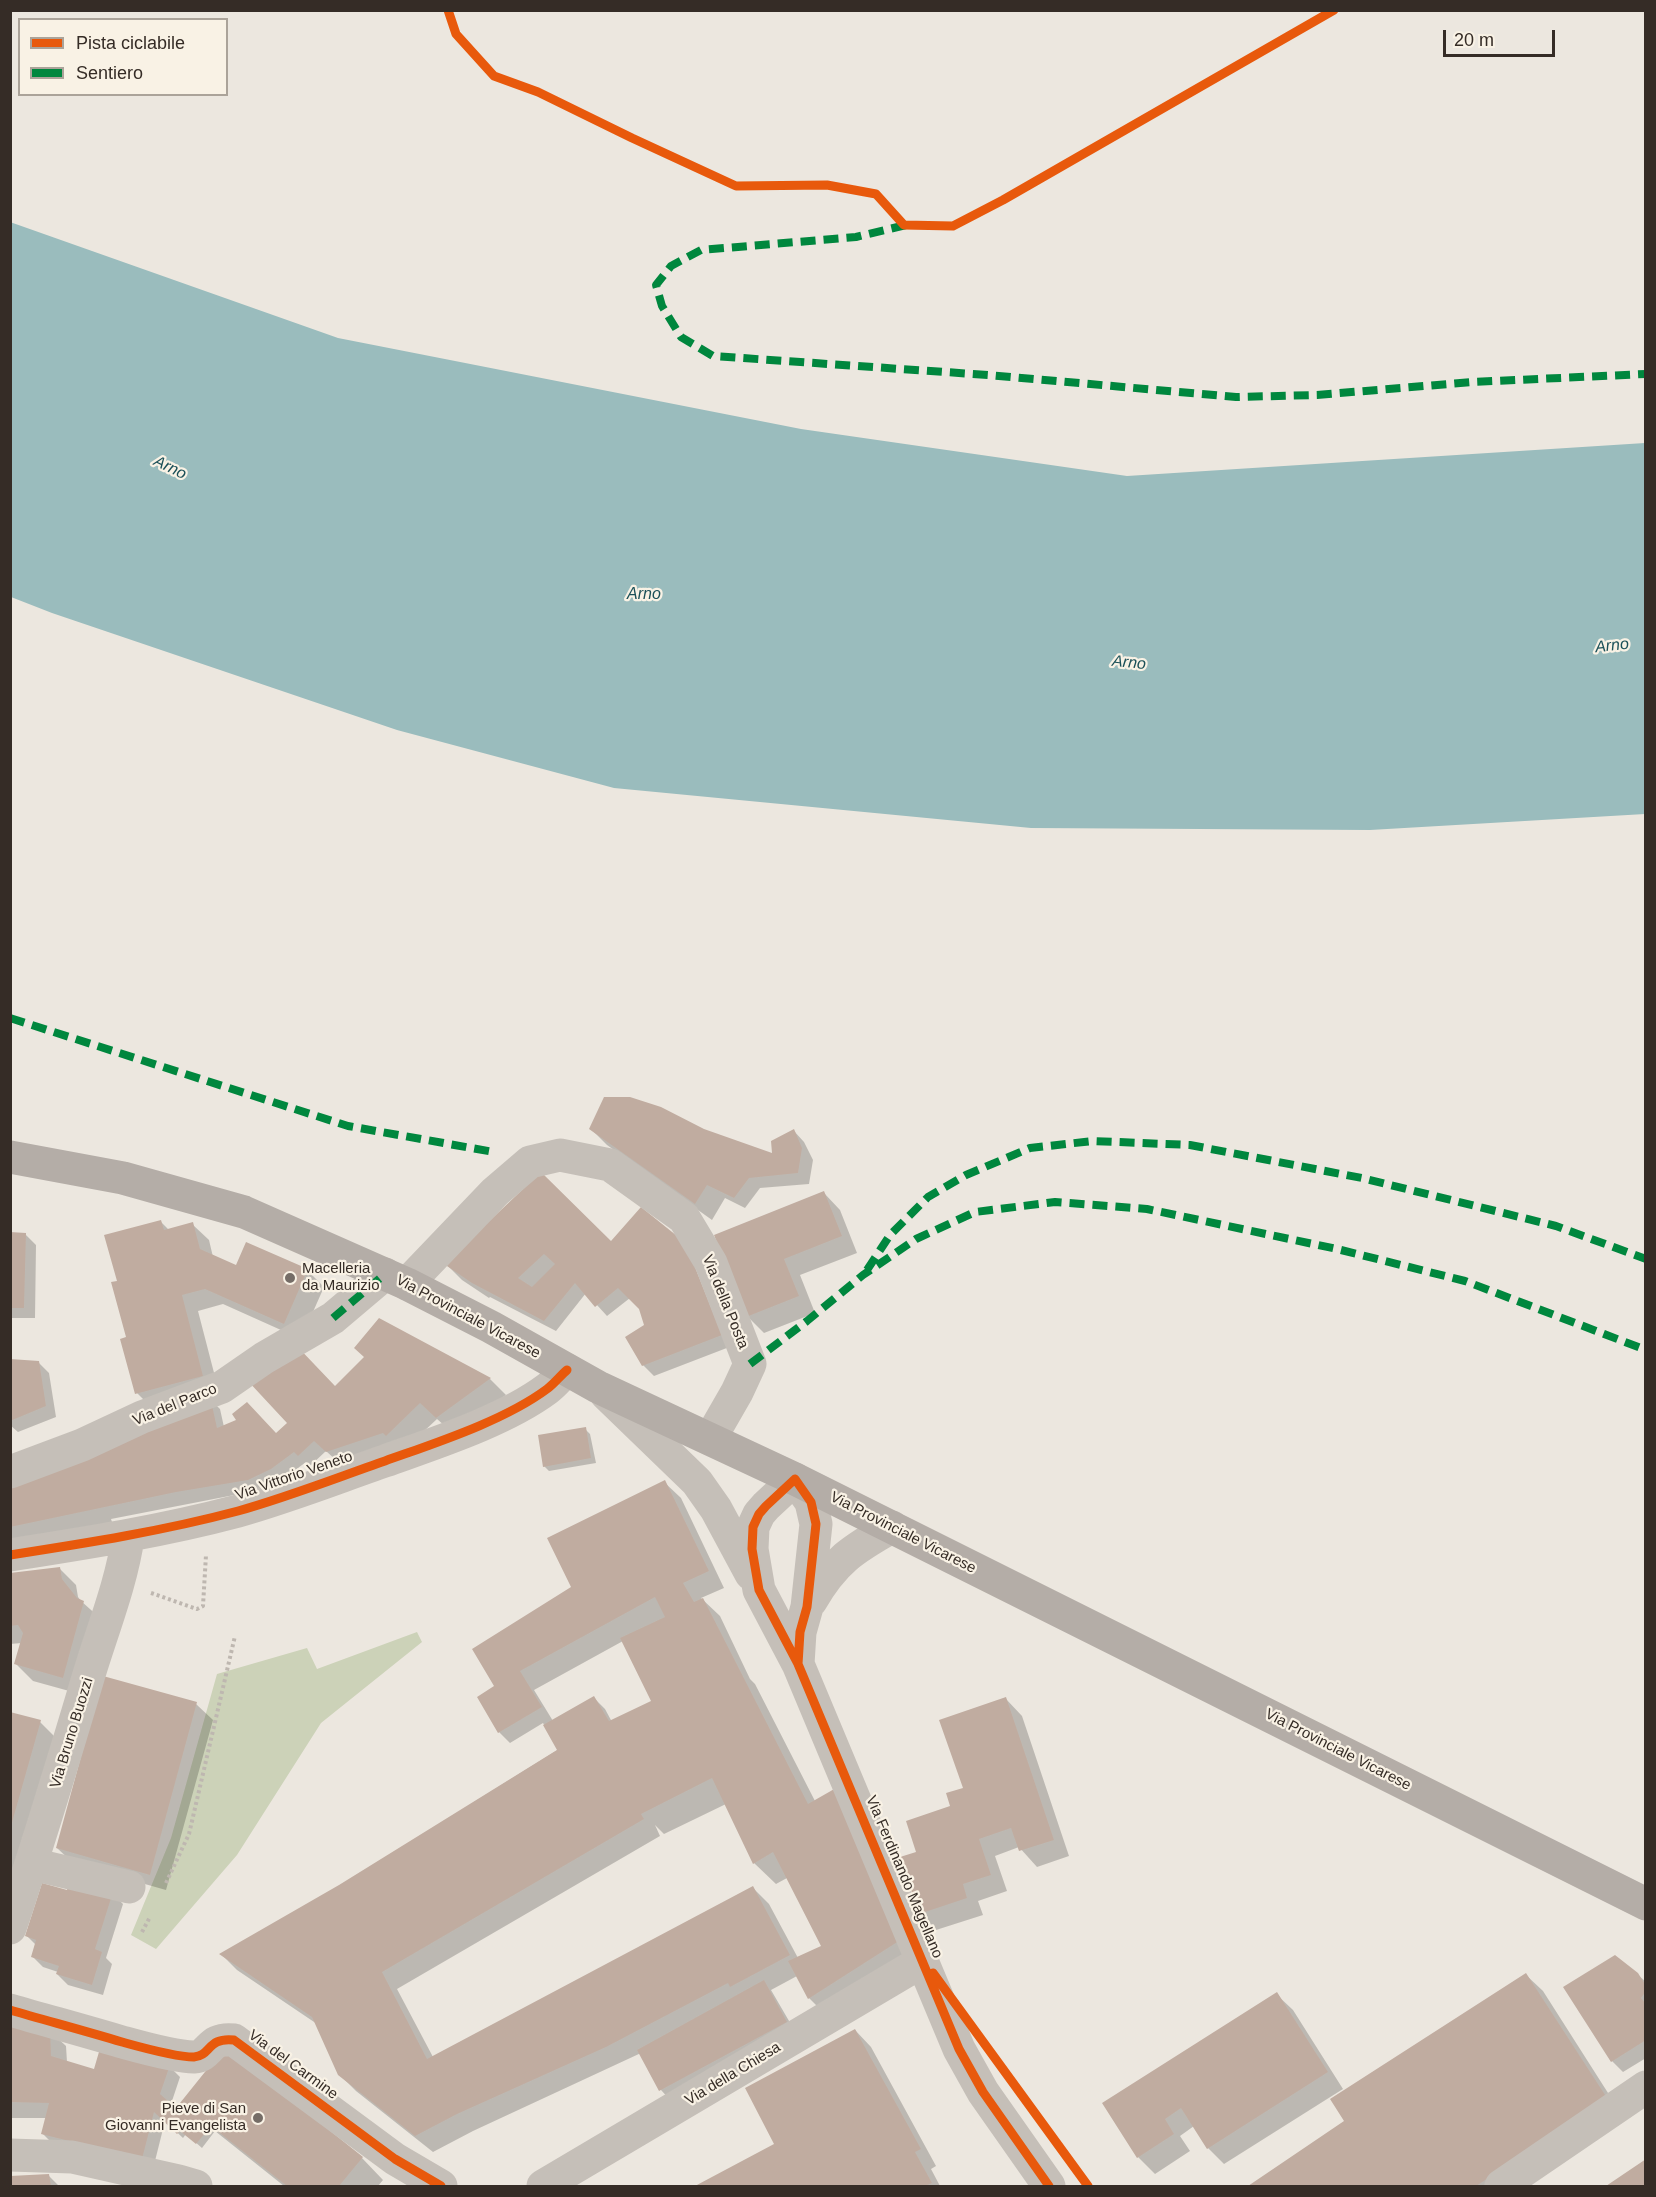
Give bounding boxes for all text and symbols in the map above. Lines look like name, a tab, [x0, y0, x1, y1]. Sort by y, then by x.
legend	[18, 18, 228, 96]
scale bar	[1446, 18, 1558, 56]
text: 20 m	[1454, 30, 1494, 50]
text: Pista ciclabile	[76, 33, 185, 53]
text: Sentiero	[76, 63, 143, 83]
water label: Arno	[151, 452, 189, 484]
water label: Arno	[627, 585, 661, 605]
water label: Arno	[1594, 635, 1630, 657]
water label: Arno	[1111, 652, 1147, 674]
street label: Via della Posta	[698, 1252, 752, 1352]
place label: Macelleria da Maurizio	[302, 1260, 380, 1295]
marker: Macelleria da Maurizio	[283, 1271, 297, 1285]
street label: Via Provinciale Vicarese	[393, 1271, 543, 1363]
street label: Via del Parco	[130, 1380, 220, 1430]
street label: Via Vittorio Veneto	[233, 1447, 355, 1505]
street label: Via Provinciale Vicarese	[827, 1488, 979, 1578]
street label: Via Bruno Buozzi	[47, 1675, 97, 1791]
street label: Via Provinciale Vicarese	[1262, 1705, 1414, 1795]
street label: Via Ferdinando Magellano	[862, 1793, 946, 1961]
street label: Via del Carmine	[245, 2026, 341, 2104]
street label: Via della Chiesa	[682, 2038, 784, 2110]
place label: Pieve di San Giovanni Evangelista	[105, 2100, 246, 2135]
marker: Pieve di San Giovanni Evangelista	[251, 2111, 265, 2125]

